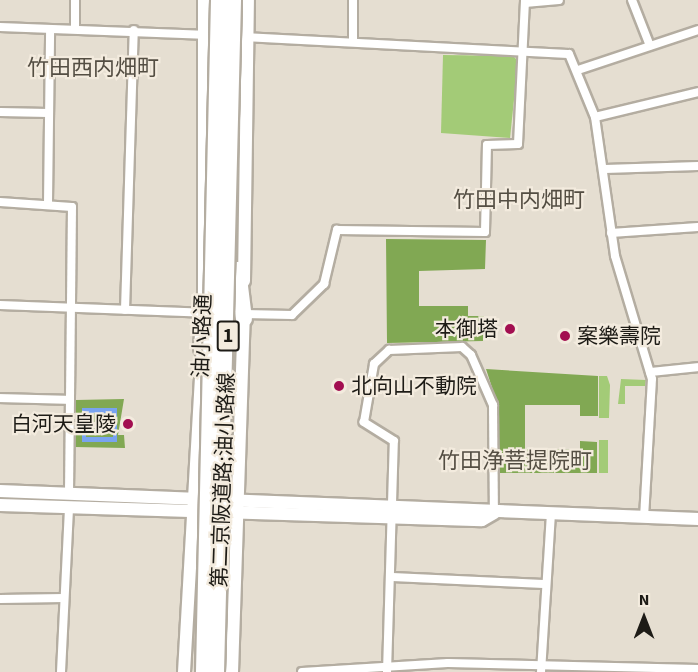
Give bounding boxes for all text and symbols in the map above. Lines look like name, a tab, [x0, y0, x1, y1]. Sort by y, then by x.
district label: 竹田西内畑町	[27, 56, 159, 82]
district label: 竹田中内畑町	[453, 188, 585, 214]
street label: 油小路通	[188, 294, 216, 378]
place label: 本御塔	[435, 316, 498, 342]
road number: 1	[216, 319, 240, 353]
marker: 本御塔	[503, 322, 517, 336]
place label: 案樂壽院	[577, 323, 661, 349]
marker: 案樂壽院	[558, 329, 572, 343]
street label: 第二京阪道路;油小路線	[207, 372, 239, 588]
place label: 北向山不動院	[351, 373, 477, 399]
marker: 北向山不動院	[332, 379, 346, 393]
place label: 白河天皇陵	[11, 411, 116, 437]
marker: 白河天皇陵	[121, 417, 135, 431]
district label: 竹田浄菩提院町	[438, 449, 592, 475]
north arrow	[614, 588, 674, 648]
text: N	[639, 589, 649, 611]

